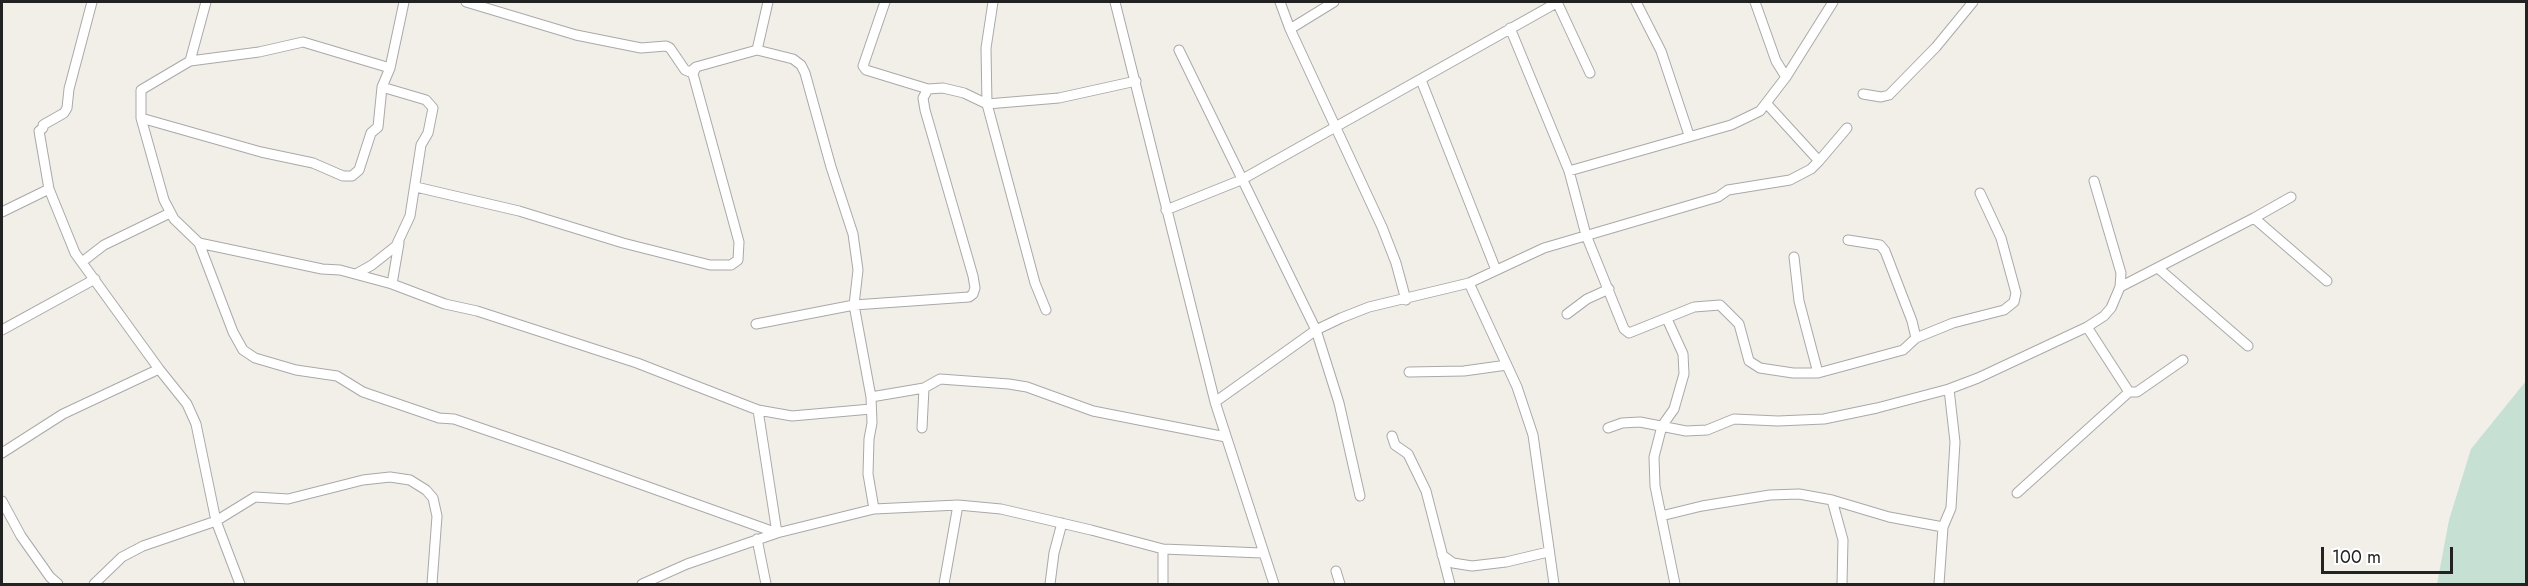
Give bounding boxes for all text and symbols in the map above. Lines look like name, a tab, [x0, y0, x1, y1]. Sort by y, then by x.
scale bar	[2324, 535, 2456, 573]
text: 100 m	[2332, 544, 2381, 570]

